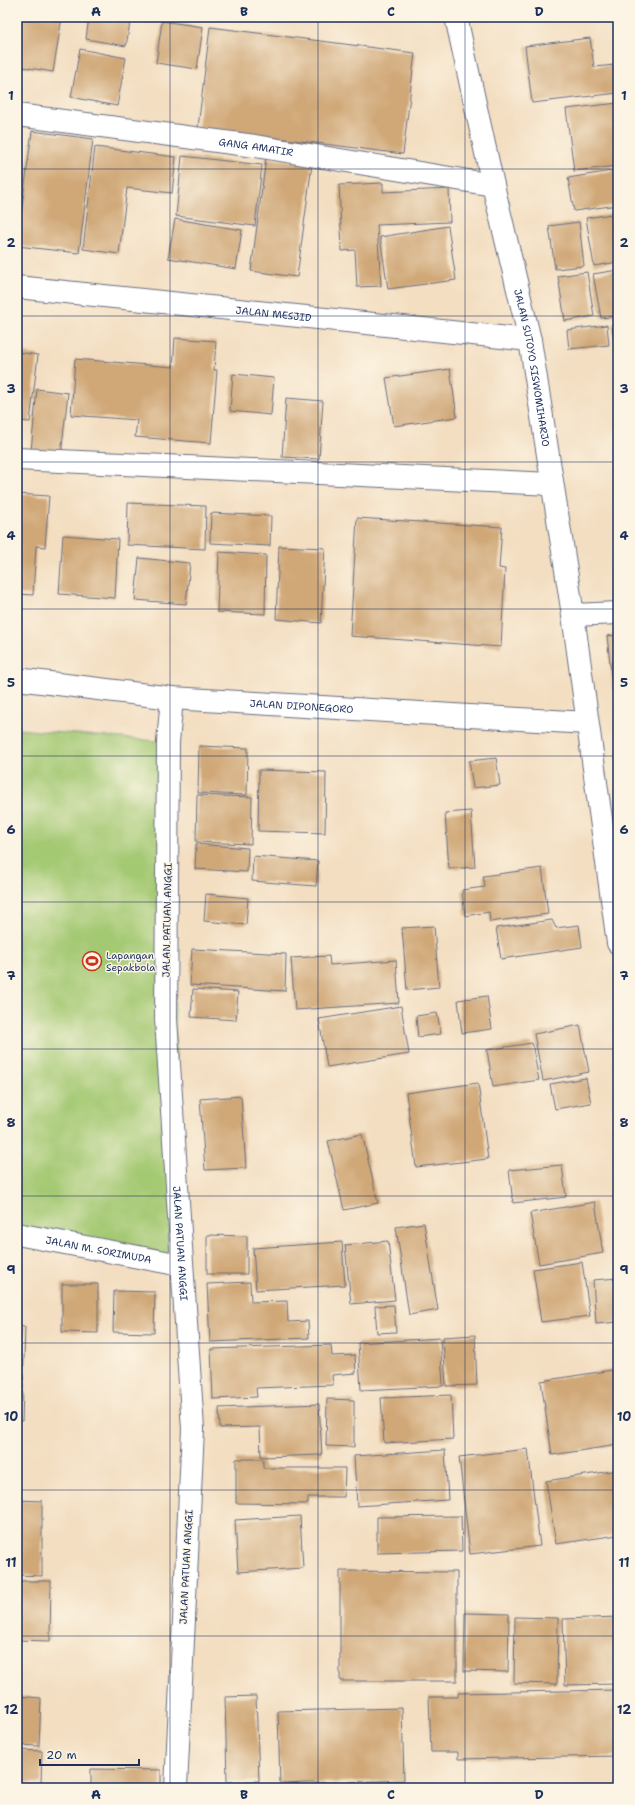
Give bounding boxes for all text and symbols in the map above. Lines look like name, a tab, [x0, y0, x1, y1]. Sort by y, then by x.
text: A	[91, 3, 101, 20]
text: B	[240, 3, 248, 20]
text: C	[387, 3, 395, 20]
text: D	[534, 3, 544, 20]
text: 1	[8, 87, 14, 104]
text: 1	[621, 87, 627, 104]
street label: GANG AMATIR	[218, 135, 294, 159]
text: 2	[6, 234, 16, 251]
text: 2	[619, 234, 629, 251]
street label: JALAN SUTOYO SISWOMIHARJO	[511, 287, 553, 447]
street label: JALAN MESJID	[235, 303, 313, 324]
text: 3	[6, 380, 16, 397]
text: 3	[619, 380, 629, 397]
text: 4	[6, 527, 16, 544]
text: 4	[619, 527, 629, 544]
text: 5	[7, 674, 15, 691]
text: 5	[620, 674, 628, 691]
street label: JALAN DIPONEGORO	[249, 696, 354, 715]
text: 6	[6, 821, 16, 838]
text: 6	[619, 821, 629, 838]
street label: JALAN PATUAN ANGGI	[159, 862, 175, 978]
place label: Lapangan Sepakbola	[106, 949, 156, 974]
sports icon: Lapangan Sepakbola	[81, 950, 103, 972]
text: 7	[6, 967, 16, 984]
text: 7	[619, 967, 629, 984]
text: 8	[6, 1114, 16, 1131]
text: 8	[619, 1114, 629, 1131]
street label: JALAN PATUAN ANGGI	[171, 1186, 191, 1302]
street label: JALAN M. SORIMUDA	[44, 1233, 153, 1266]
text: 9	[6, 1261, 16, 1278]
text: 9	[619, 1261, 629, 1278]
text: 10	[4, 1408, 18, 1425]
text: 10	[617, 1408, 631, 1425]
street label: JALAN PATUAN ANGGI	[177, 1509, 196, 1625]
text: 11	[5, 1554, 17, 1571]
text: 11	[618, 1554, 630, 1571]
text: 12	[4, 1701, 18, 1718]
text: 12	[617, 1701, 631, 1718]
scale bar	[40, 1741, 139, 1767]
text: 20 m	[46, 1747, 77, 1763]
text: A	[91, 1786, 101, 1803]
text: B	[240, 1786, 248, 1803]
text: C	[387, 1786, 395, 1803]
text: D	[534, 1786, 544, 1803]

